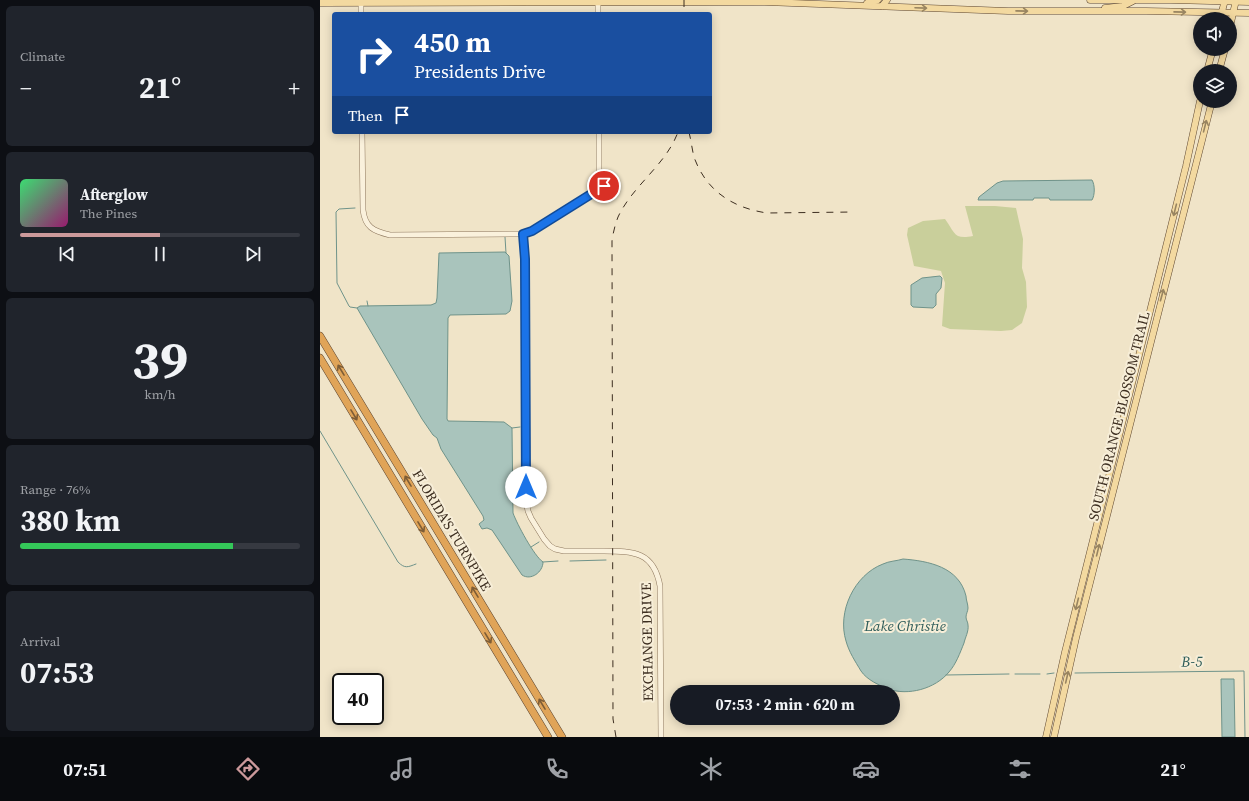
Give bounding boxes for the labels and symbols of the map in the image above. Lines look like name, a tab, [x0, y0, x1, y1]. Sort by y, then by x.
one-way arrow	[914, 4, 927, 11]
one-way arrow	[1015, 8, 1028, 15]
one-way arrow	[1173, 8, 1186, 15]
one-way arrow	[1202, 120, 1210, 133]
pin	[587, 169, 621, 203]
one-way arrow	[1170, 203, 1178, 216]
one-way arrow	[1159, 288, 1167, 301]
street label: SOUTH ORANGE BLOSSOM TRAIL	[1083, 309, 1155, 523]
one-way arrow	[336, 364, 344, 376]
one-way arrow	[351, 409, 359, 421]
street label: FLORIDA'S TURNPIKE	[408, 465, 496, 595]
position arrow	[505, 466, 547, 508]
one-way arrow	[403, 475, 411, 487]
one-way arrow	[418, 521, 426, 533]
one-way arrow	[1095, 544, 1102, 557]
street label: EXCHANGE DRIVE	[636, 582, 658, 702]
one-way arrow	[471, 587, 479, 598]
one-way arrow	[1072, 597, 1080, 610]
water label: Lake Christie	[863, 615, 946, 636]
one-way arrow	[485, 632, 493, 644]
water label: B-5	[1180, 650, 1203, 672]
one-way arrow	[1064, 670, 1071, 683]
speed limit sign: 40	[332, 673, 384, 725]
one-way arrow	[538, 699, 546, 710]

